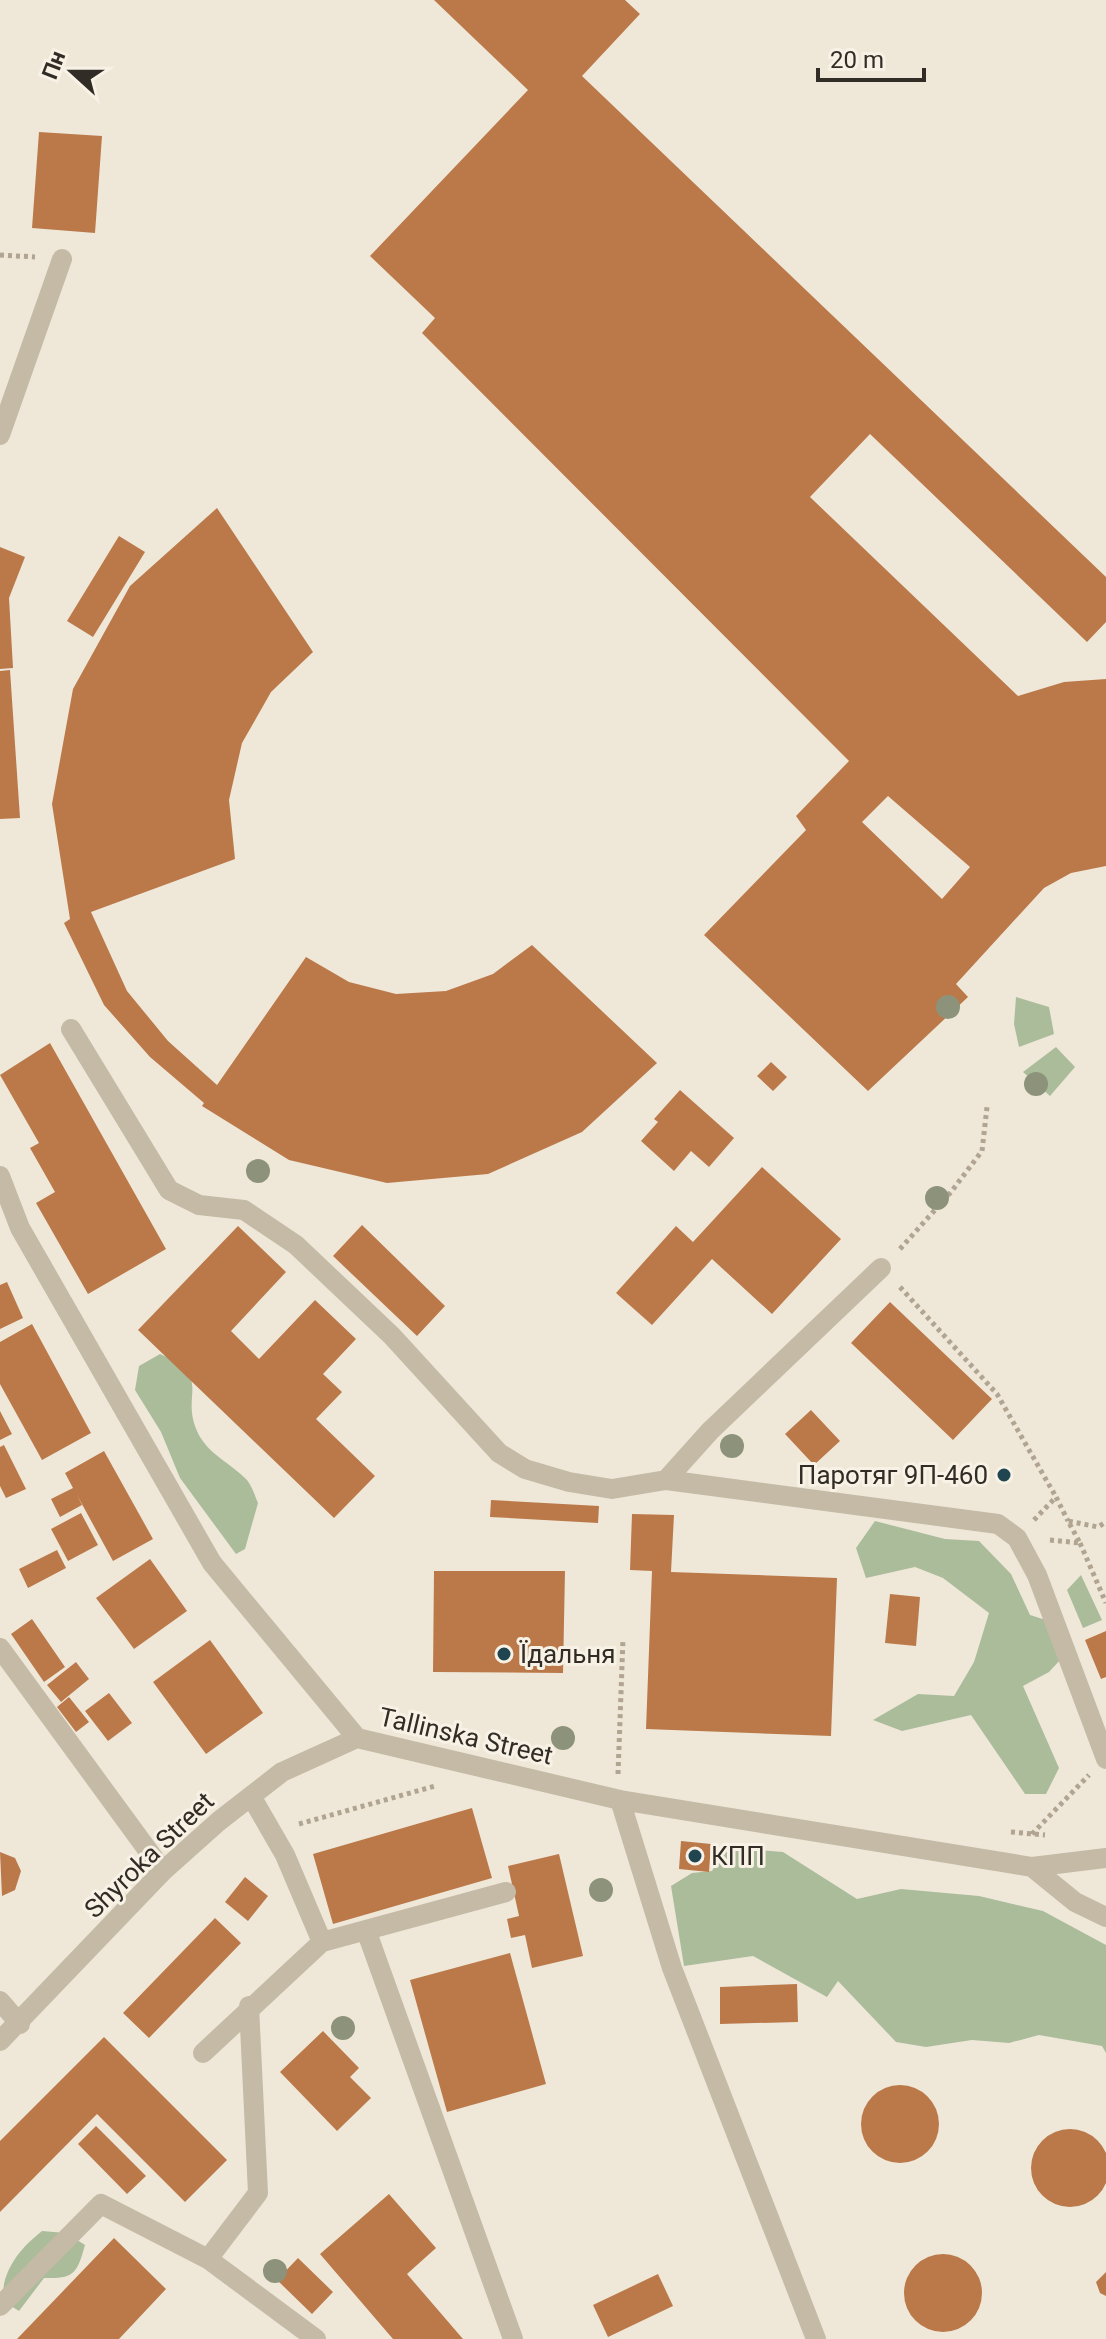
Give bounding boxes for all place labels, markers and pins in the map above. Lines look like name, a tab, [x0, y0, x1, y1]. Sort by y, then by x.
place label: Паротяг 9П-460	[798, 1460, 988, 1490]
marker: Паротяг 9П-460	[995, 1466, 1013, 1484]
place label: Їдальня	[519, 1639, 616, 1669]
marker: Їдальня	[495, 1645, 513, 1663]
place label: КПП	[711, 1841, 765, 1871]
marker: КПП	[686, 1847, 704, 1865]

